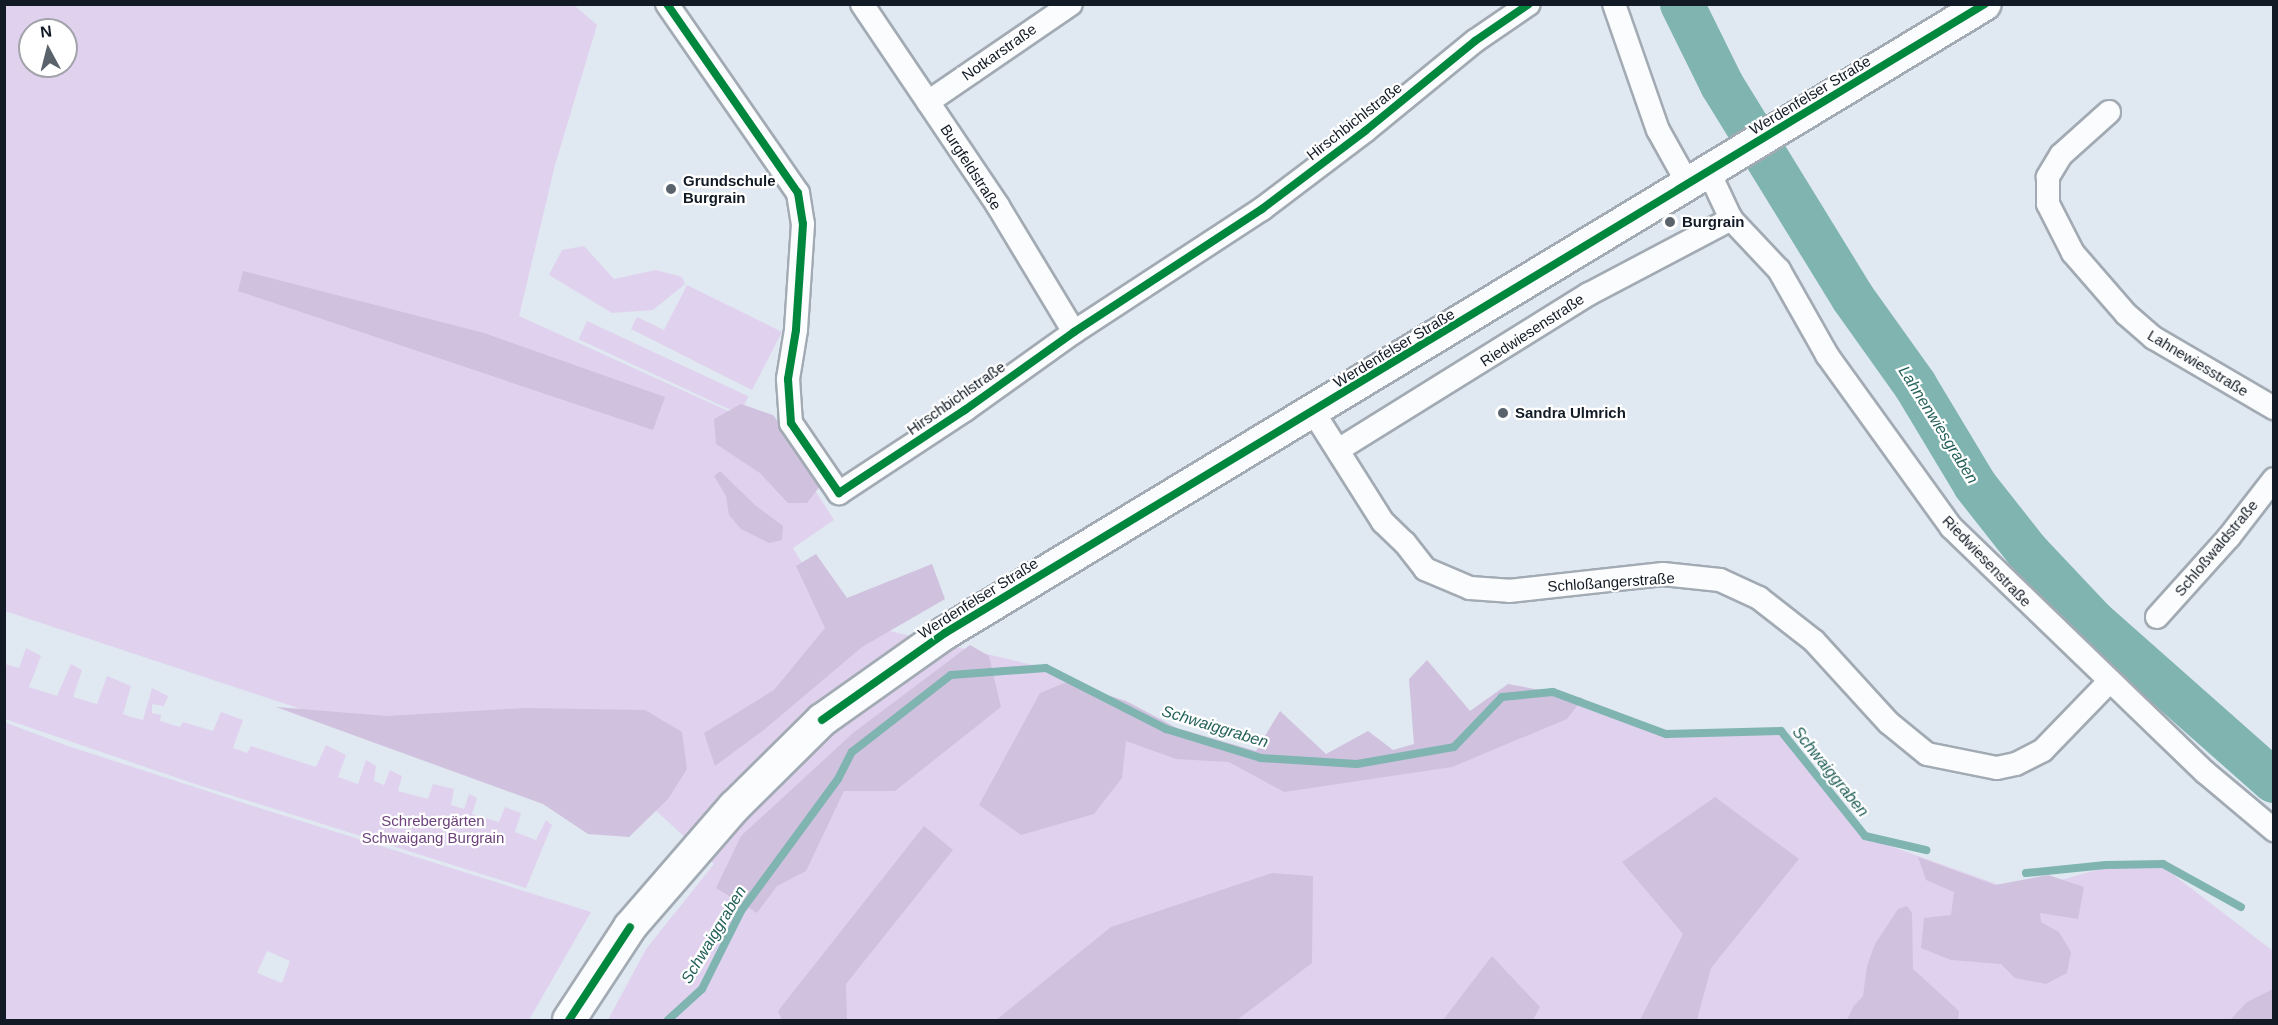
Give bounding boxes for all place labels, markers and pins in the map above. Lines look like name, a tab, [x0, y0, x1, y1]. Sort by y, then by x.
place label: Grundschule Burgrain	[683, 171, 776, 206]
marker: Grundschule Burgrain	[664, 182, 678, 196]
place label: Burgrain	[1682, 213, 1745, 231]
marker: Burgrain	[1663, 215, 1677, 229]
place label: Sandra Ulmrich	[1515, 404, 1626, 422]
marker: Sandra Ulmrich	[1496, 406, 1510, 420]

